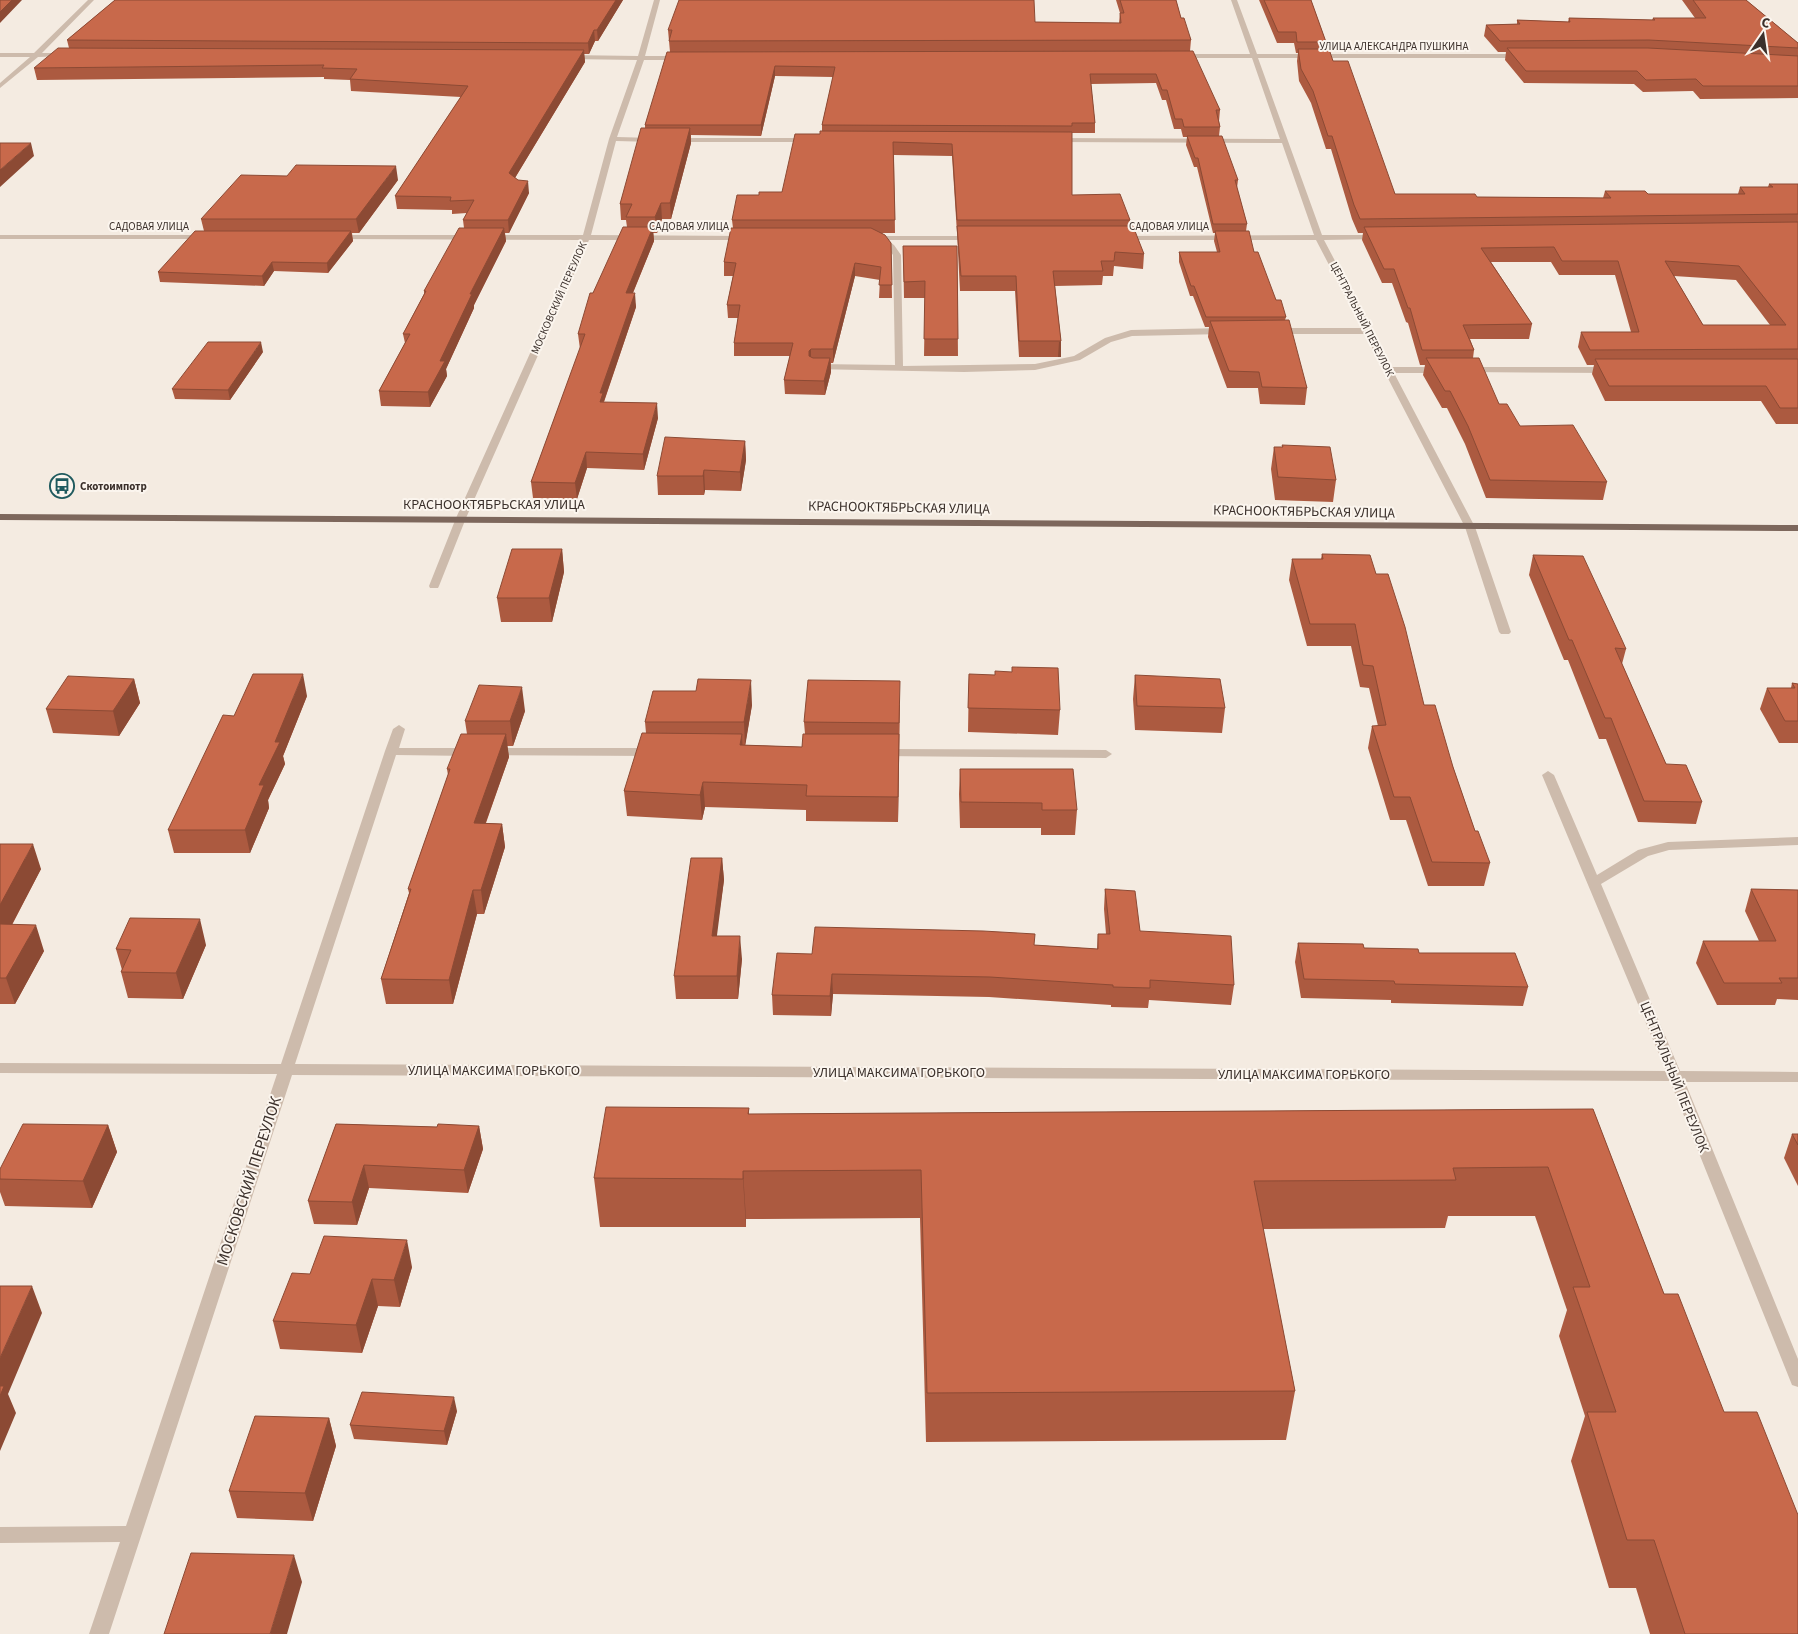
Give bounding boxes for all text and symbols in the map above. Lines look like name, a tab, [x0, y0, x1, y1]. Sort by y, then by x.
north arrow	[1738, 10, 1788, 60]
text: С	[1759, 13, 1772, 34]
street label: УЛИЦА АЛЕКСАНДРА ПУШКИНА	[1320, 39, 1468, 54]
street label: САДОВАЯ УЛИЦА	[109, 219, 189, 234]
street label: САДОВАЯ УЛИЦА	[649, 219, 729, 234]
street label: САДОВАЯ УЛИЦА	[1129, 219, 1209, 234]
street label: МОСКОВСКИЙ ПЕРЕУЛОК	[527, 239, 591, 356]
street label: ЦЕНТРАЛЬНЫЙ ПЕРЕУЛОК	[1327, 259, 1398, 379]
bus stop icon: Скотоимпотр	[49, 473, 75, 499]
place label: Скотоимпотр	[80, 479, 147, 494]
street label: КРАСНООКТЯБРЬСКАЯ УЛИЦА	[403, 495, 585, 515]
street label: КРАСНООКТЯБРЬСКАЯ УЛИЦА	[808, 496, 990, 520]
street label: КРАСНООКТЯБРЬСКАЯ УЛИЦА	[1213, 500, 1395, 524]
street label: ЦЕНТРАЛЬНЫЙ ПЕРЕУЛОК	[1635, 998, 1714, 1156]
street label: УЛИЦА МАКСИМА ГОРЬКОГО	[408, 1061, 580, 1081]
street label: УЛИЦА МАКСИМА ГОРЬКОГО	[813, 1063, 985, 1083]
street label: УЛИЦА МАКСИМА ГОРЬКОГО	[1218, 1065, 1390, 1085]
street label: МОСКОВСКИЙ ПЕРЕУЛОК	[211, 1093, 287, 1268]

